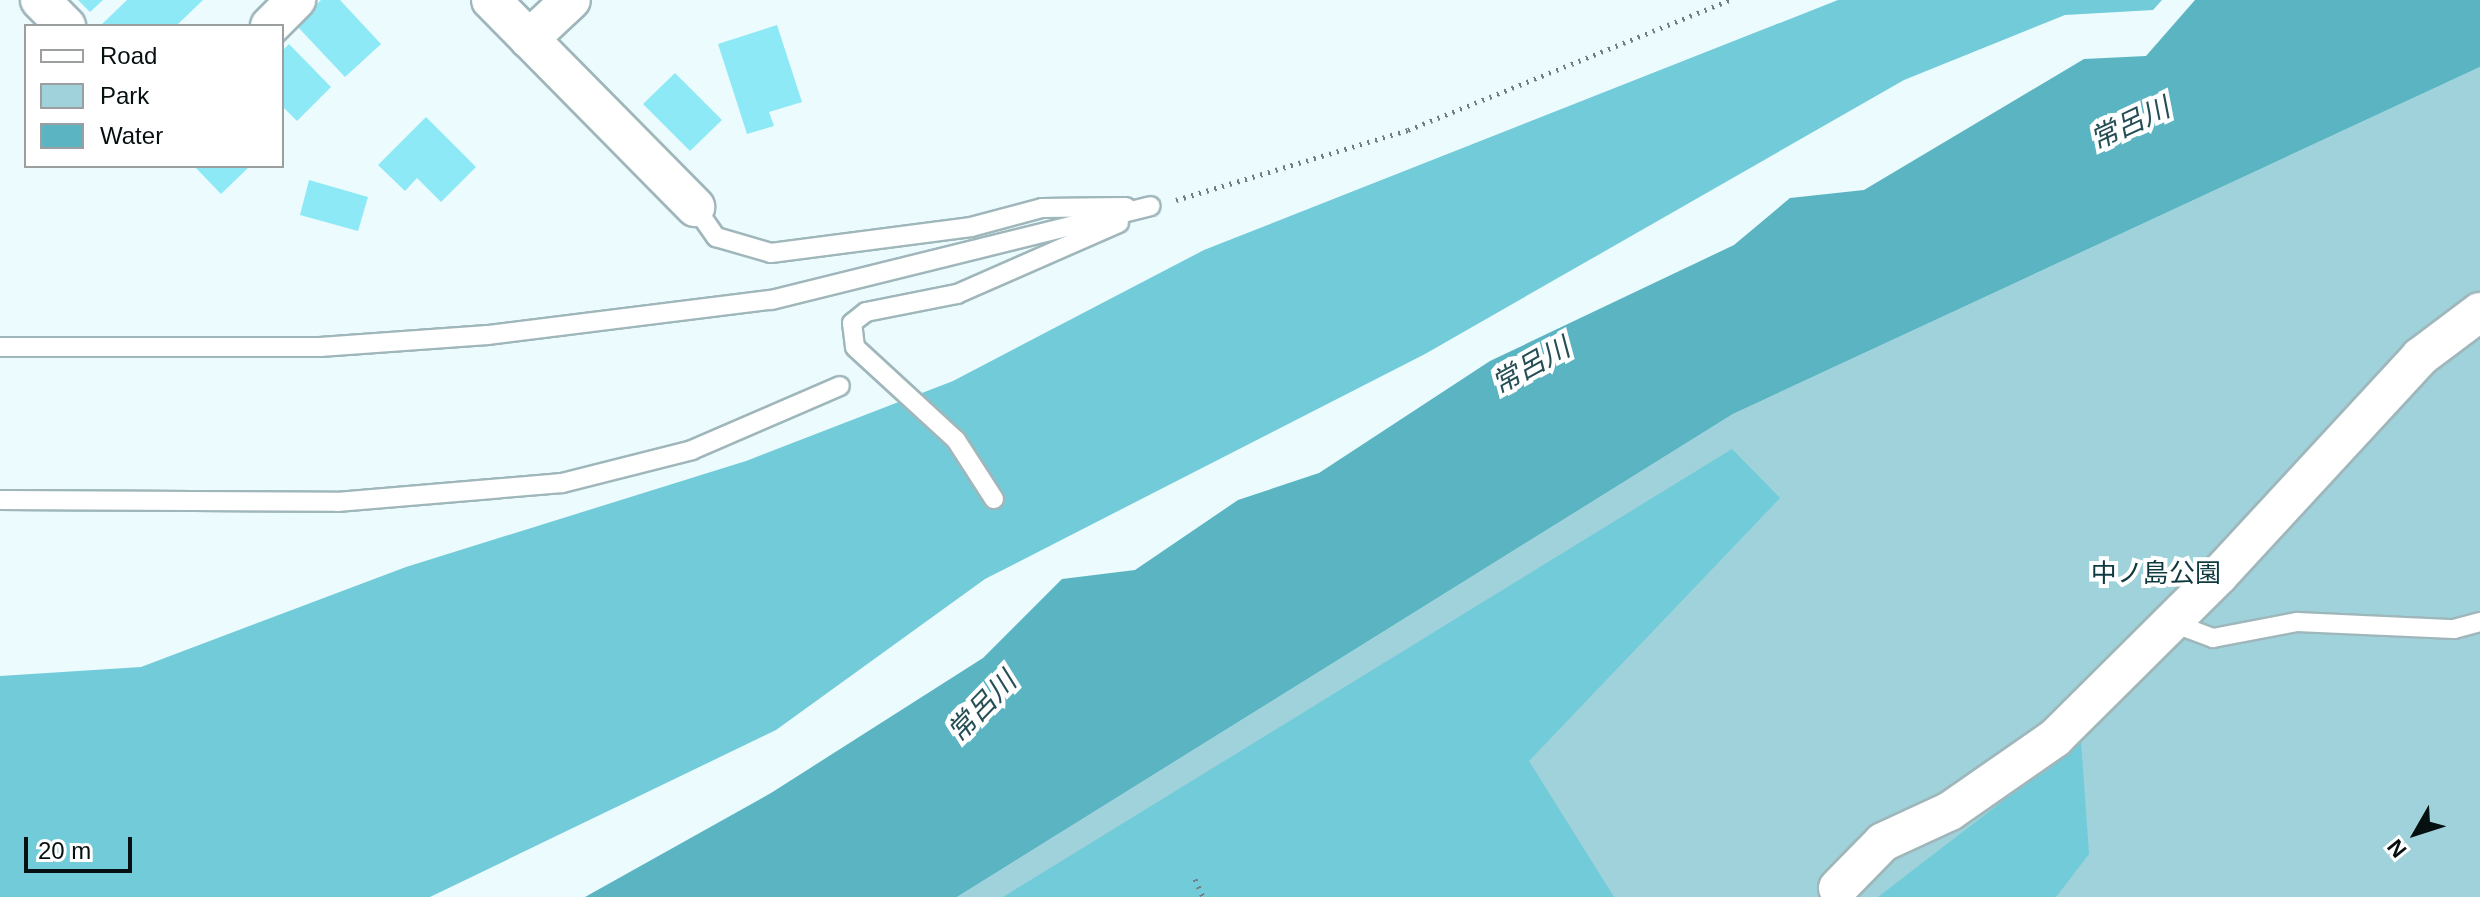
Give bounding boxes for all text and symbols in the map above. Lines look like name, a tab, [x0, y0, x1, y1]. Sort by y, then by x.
legend	[24, 24, 284, 168]
text: Road	[100, 42, 157, 69]
text: Park	[100, 82, 149, 109]
water label: 常呂川	[2085, 91, 2175, 157]
text: Water	[100, 122, 163, 149]
water label: 常呂川	[1486, 331, 1576, 401]
park label: 中ノ島公園	[2091, 558, 2221, 590]
water label: 常呂川	[941, 665, 1023, 749]
north arrow	[2376, 793, 2456, 873]
scale bar	[28, 821, 136, 871]
text: N	[2382, 834, 2412, 862]
text: 20 m	[38, 837, 91, 864]

